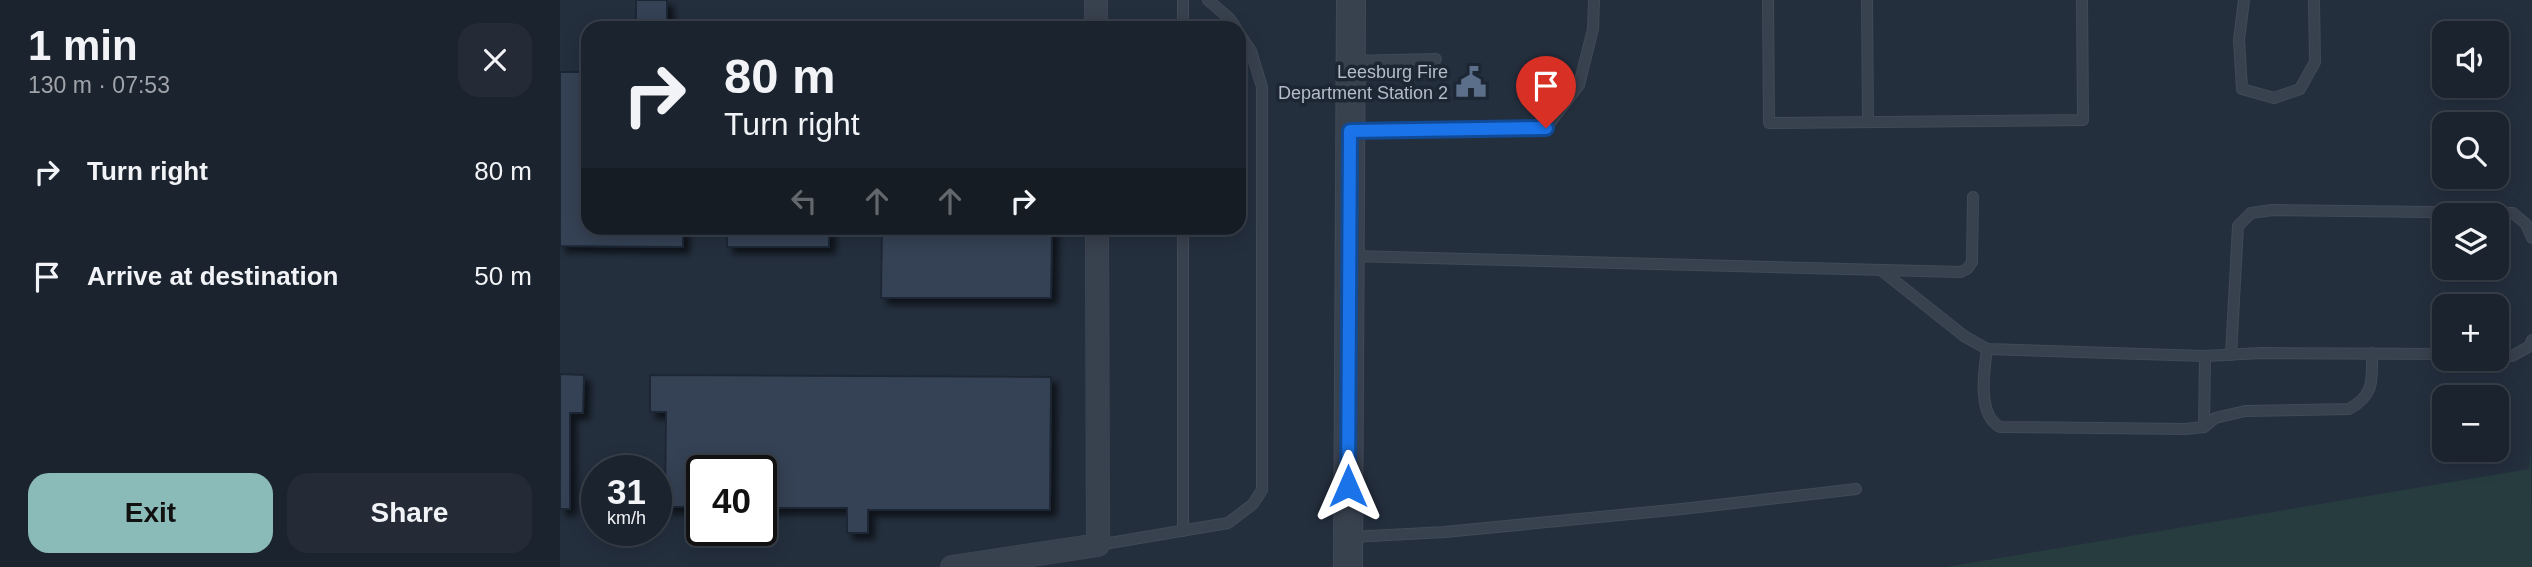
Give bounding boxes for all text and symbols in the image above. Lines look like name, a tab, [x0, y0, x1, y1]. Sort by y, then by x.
map controls	[2432, 21, 2509, 462]
button: sound	[2432, 21, 2509, 98]
text: 1 min	[28, 22, 138, 69]
button: close	[458, 23, 532, 97]
icon: right	[609, 49, 700, 140]
text: 80 m	[724, 49, 836, 103]
pin	[1516, 56, 1576, 128]
place label: Leesburg Fire Department Station 2	[1278, 62, 1448, 103]
public building icon: Leesburg Fire Department Station 2	[1454, 65, 1488, 99]
icon: arrive	[1527, 67, 1565, 105]
text: 130 m · 07:53	[28, 72, 170, 98]
text: Turn right	[724, 106, 860, 142]
button: search	[2432, 112, 2509, 189]
icon: right	[28, 153, 66, 191]
text: Turn right	[87, 156, 208, 186]
text: 80 m	[474, 156, 532, 186]
icon: left	[785, 182, 823, 220]
icon: ahead	[858, 182, 896, 220]
icon: ahead	[931, 182, 969, 220]
icon: right	[1004, 182, 1042, 220]
button: layers	[2432, 203, 2509, 280]
icon: arrive	[28, 258, 66, 296]
text: Arrive at destination	[87, 261, 338, 291]
text: 50 m	[474, 261, 532, 291]
button: +	[2432, 294, 2509, 371]
button: −	[2432, 385, 2509, 462]
position arrow	[1311, 449, 1385, 523]
speed limit sign: 40	[686, 455, 777, 546]
text: 31	[607, 472, 646, 511]
button: Exit	[28, 473, 273, 553]
button: Share	[287, 473, 532, 553]
text: km/h	[607, 508, 646, 528]

